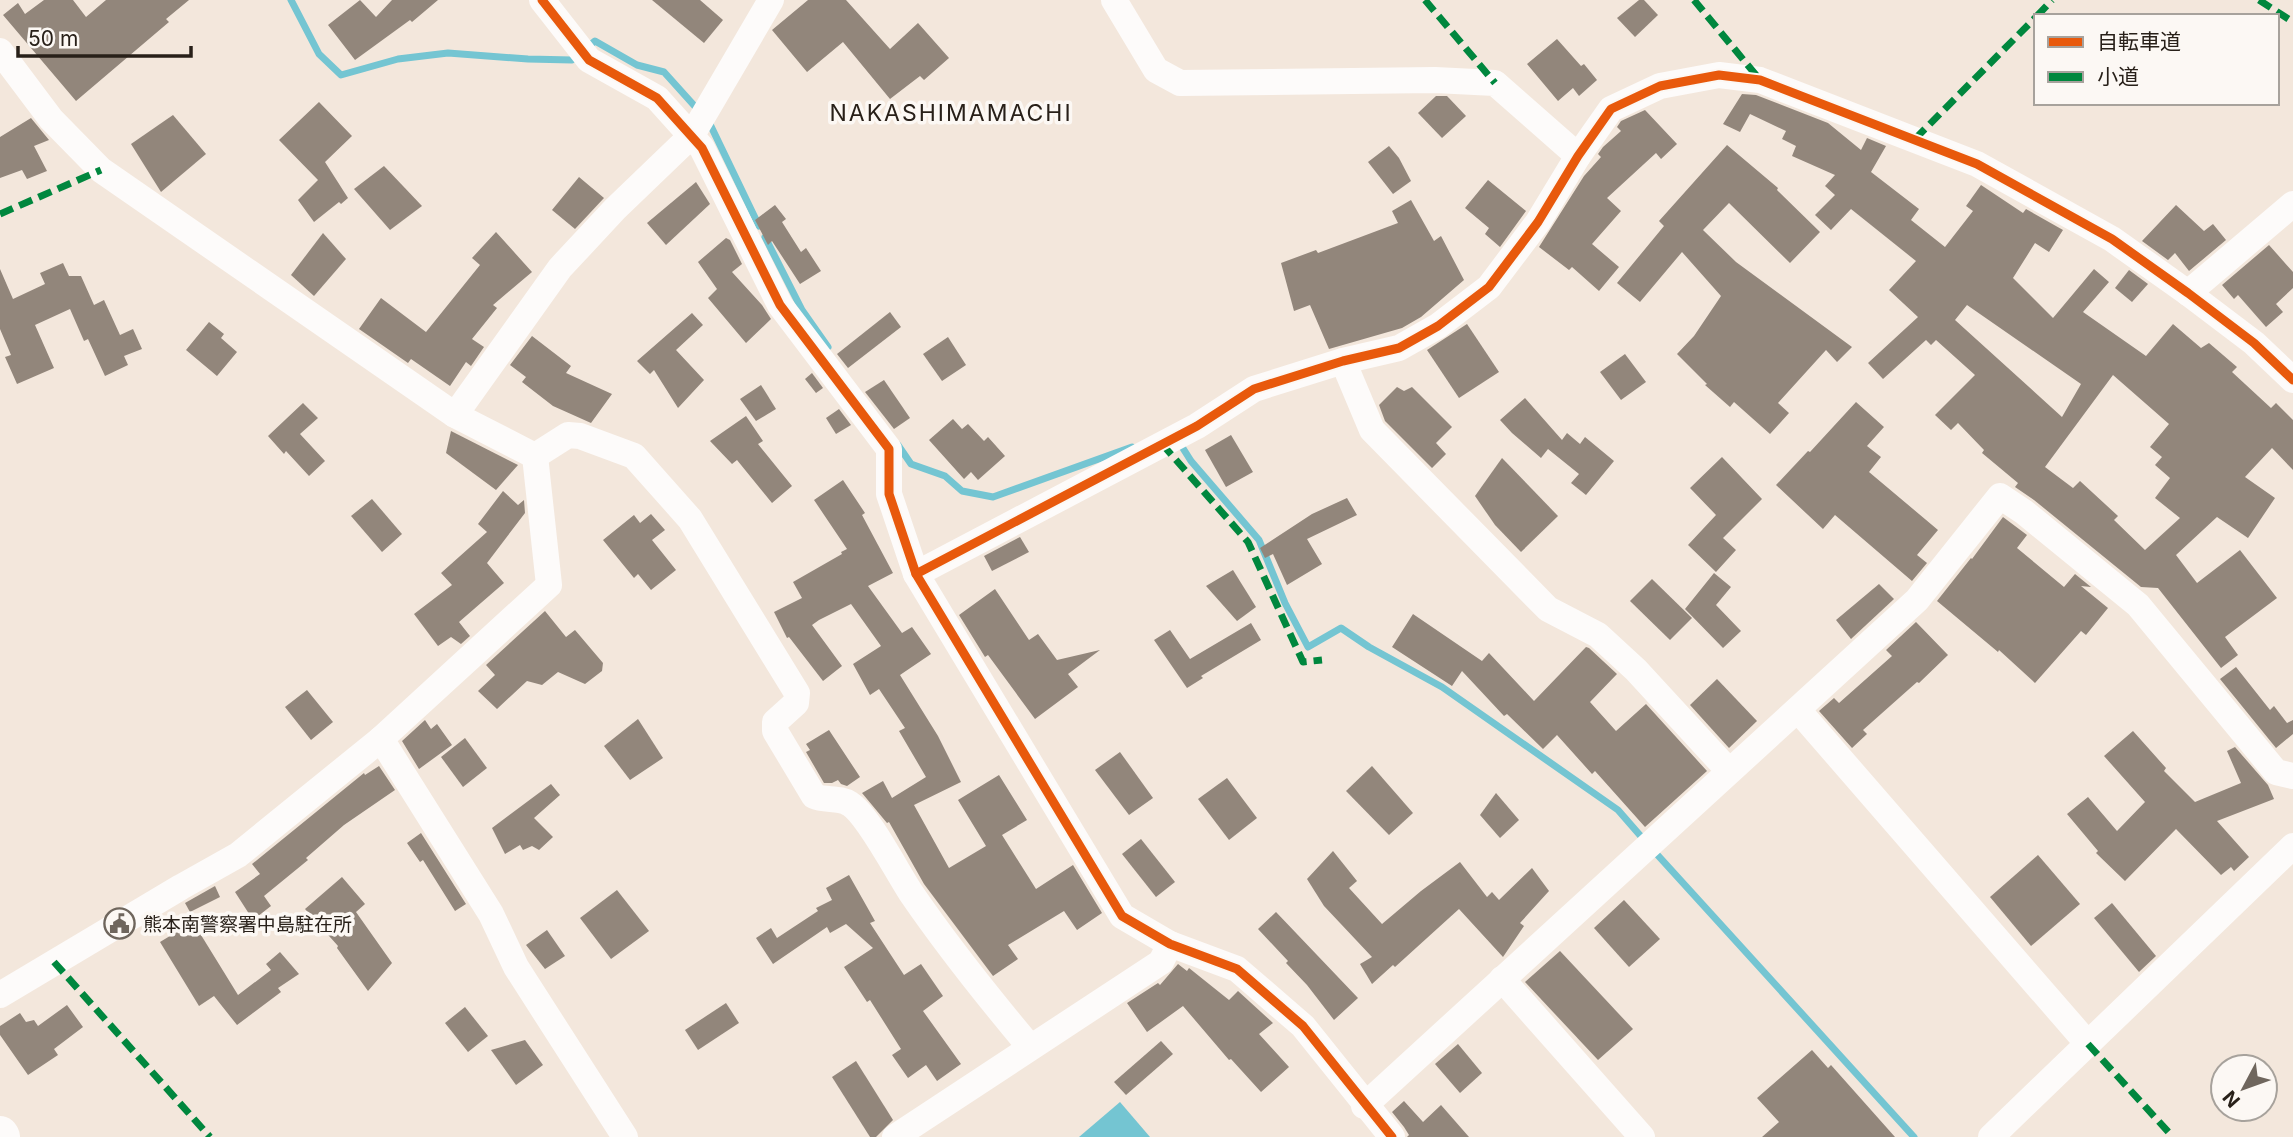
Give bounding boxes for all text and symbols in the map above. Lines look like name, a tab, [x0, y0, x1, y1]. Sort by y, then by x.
scale bar	[18, 14, 191, 58]
legend	[2034, 14, 2279, 105]
text: 50 m	[28, 26, 78, 51]
text: 自転車道	[2097, 29, 2181, 54]
text: 小道	[2097, 64, 2139, 89]
district label: NAKASHIMAMACHI	[829, 99, 1073, 127]
public building icon: 熊本南警察署中島駐在所	[103, 907, 137, 941]
place label: 熊本南警察署中島駐在所	[143, 913, 352, 936]
north arrow	[2209, 1053, 2279, 1123]
text: N	[2218, 1086, 2245, 1112]

